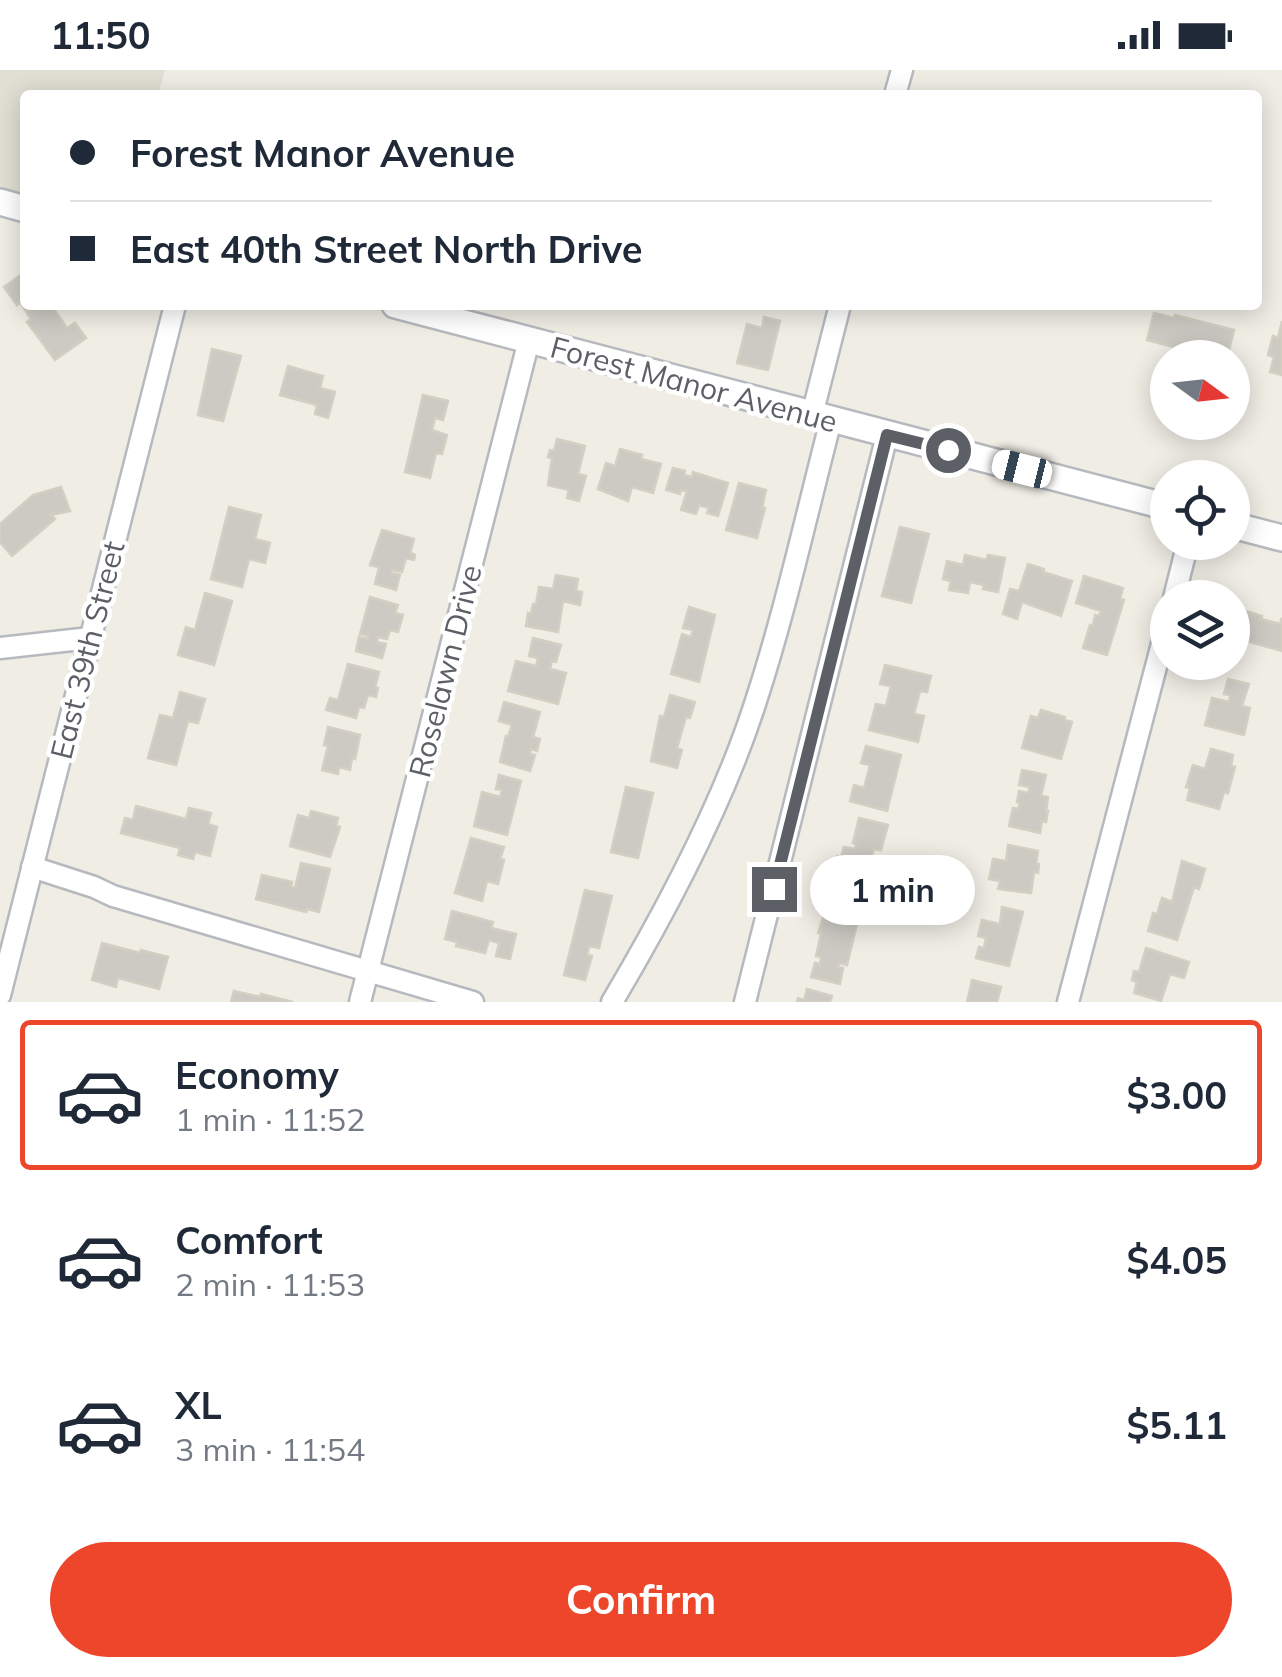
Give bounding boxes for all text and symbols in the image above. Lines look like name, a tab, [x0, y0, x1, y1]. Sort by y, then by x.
text: 11:50	[50, 11, 151, 59]
text: Forest Manor Avenue	[130, 129, 515, 177]
text: East 40th Street North Drive	[130, 225, 643, 273]
street label: Forest Manor Avenue	[547, 327, 841, 441]
north arrow	[1150, 340, 1250, 440]
map controls	[1150, 340, 1250, 680]
route start	[926, 428, 971, 473]
car	[989, 447, 1055, 491]
button: locate	[1150, 460, 1250, 560]
street label: East 39th Street	[42, 537, 132, 763]
street label: Roselawn Drive	[400, 561, 490, 781]
button: layers	[1150, 580, 1250, 680]
callout: 1 min	[809, 854, 974, 924]
route end	[752, 867, 797, 912]
text: 1 min	[850, 870, 935, 910]
icon: car	[55, 1050, 145, 1140]
text: Economy	[175, 1051, 339, 1099]
text: $3.00	[1126, 1071, 1227, 1119]
text: 1 min · 11:52	[175, 1099, 365, 1139]
icon: car	[55, 1215, 145, 1305]
text: Comfort	[175, 1216, 323, 1264]
text: $4.05	[1126, 1236, 1227, 1284]
text: 2 min · 11:53	[175, 1264, 365, 1304]
icon: car	[55, 1380, 145, 1470]
text: XL	[175, 1381, 222, 1429]
text: $5.11	[1126, 1401, 1227, 1449]
text: 3 min · 11:54	[175, 1429, 365, 1469]
button: Confirm	[50, 1542, 1232, 1657]

